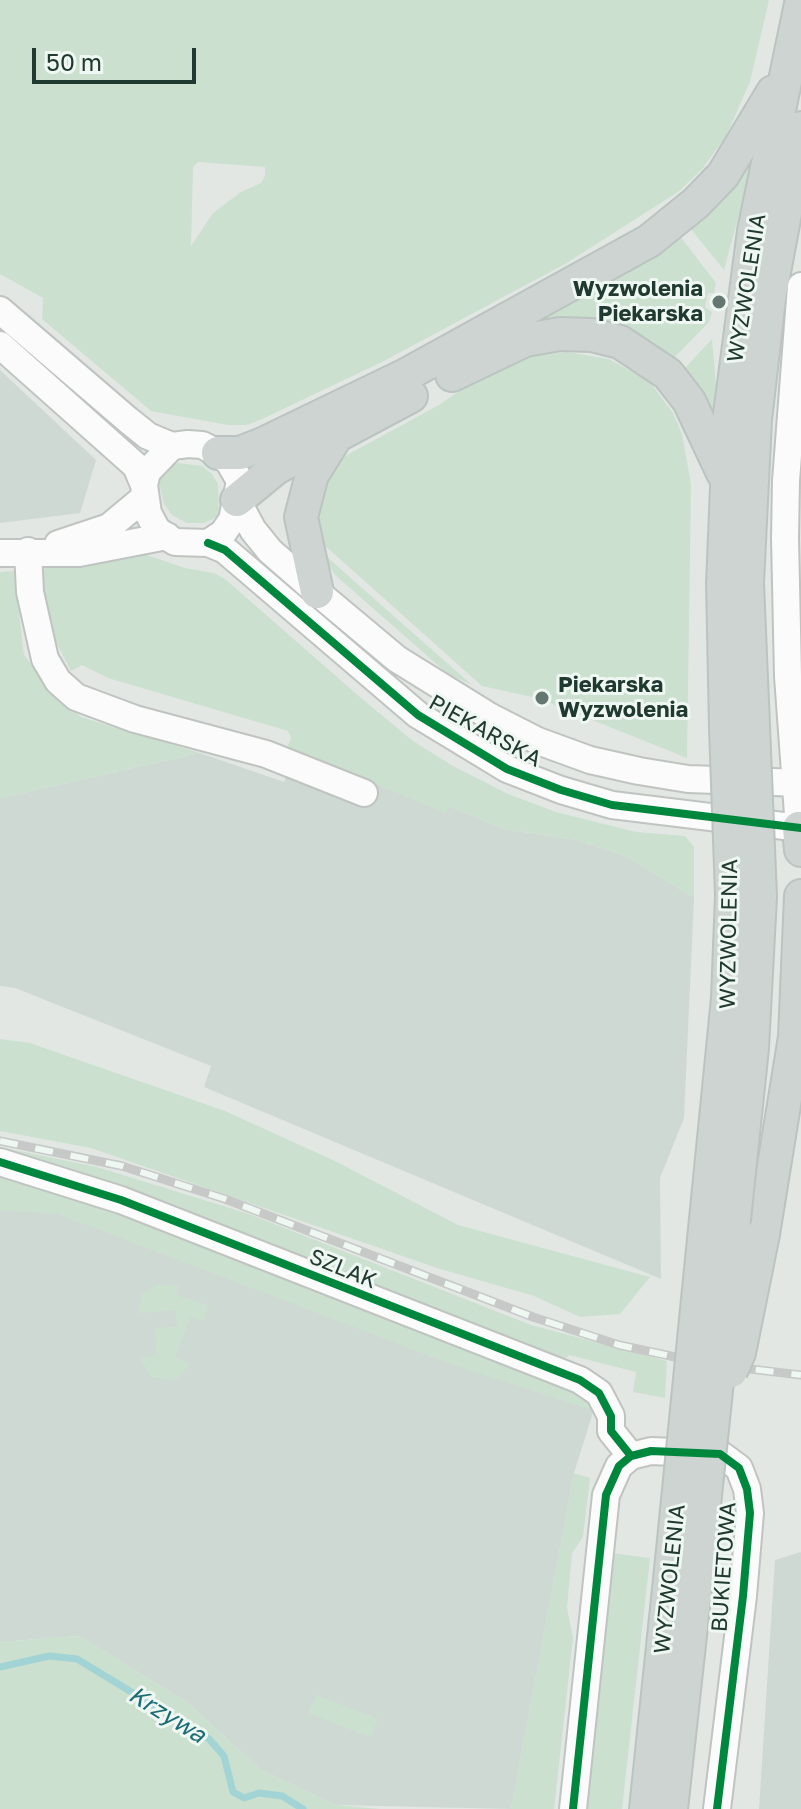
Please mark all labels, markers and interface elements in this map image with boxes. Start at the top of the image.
scale bar [36,32,200,82]
text: 50 m [46,47,102,76]
street label: WYZWOLENIA [722,212,772,364]
place label: Wyzwolenia Piekarska [573,276,703,328]
marker: Wyzwolenia Piekarska [710,293,728,311]
place label: Piekarska Wyzwolenia [558,672,688,724]
street label: PIEKARSKA [424,689,546,773]
marker: Piekarska Wyzwolenia [533,689,551,707]
street label: WYZWOLENIA [714,859,744,1009]
street label: SZLAK [306,1244,380,1294]
street label: BUKIETOWA [706,1501,742,1633]
street label: WYZWOLENIA [649,1503,691,1655]
water label: Krzywa [123,1680,211,1750]

